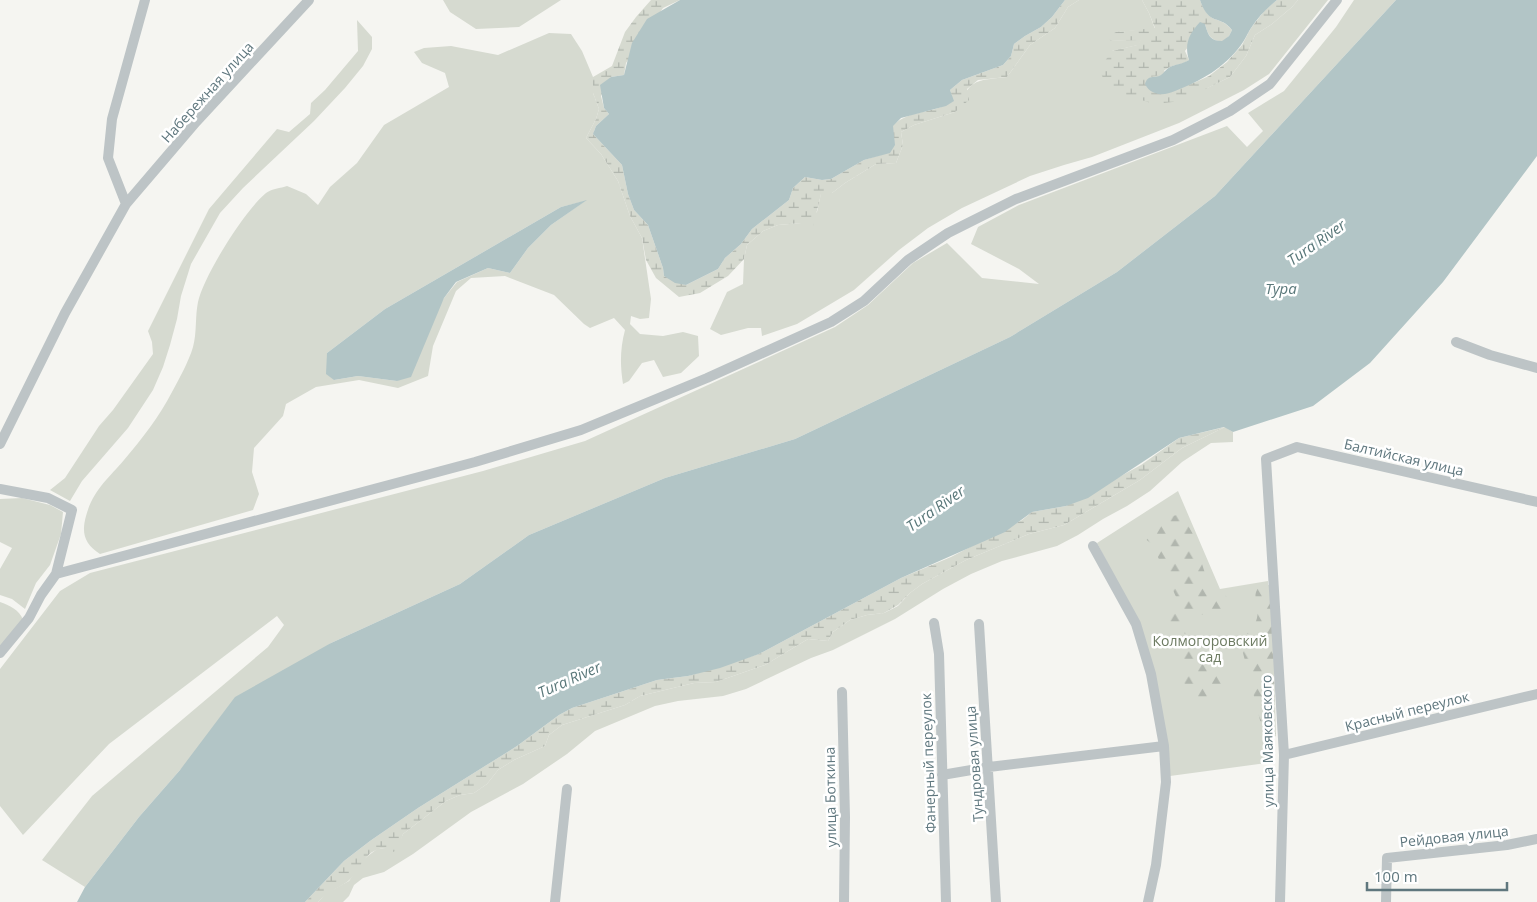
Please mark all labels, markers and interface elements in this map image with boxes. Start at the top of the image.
street label: Набережная улица [157,38,257,146]
water label: Tura River [1283,214,1350,269]
water label: Тура [1265,278,1297,298]
street label: Балтийская улица [1342,434,1466,480]
water label: Tura River [902,480,969,535]
park label: Колмогоровский сад [1153,631,1267,666]
water label: Tura River [534,656,605,702]
street label: улица Маяковского [1256,674,1278,808]
street label: Красный переулок [1343,686,1472,736]
street label: Фанерный переулок [916,692,940,833]
street label: Тундровая улица [960,705,988,823]
street label: улица Боткина [820,747,840,847]
street label: Рейдовая улица [1399,821,1509,851]
scale bar [1367,860,1507,892]
text: 100 m [1374,866,1418,886]

